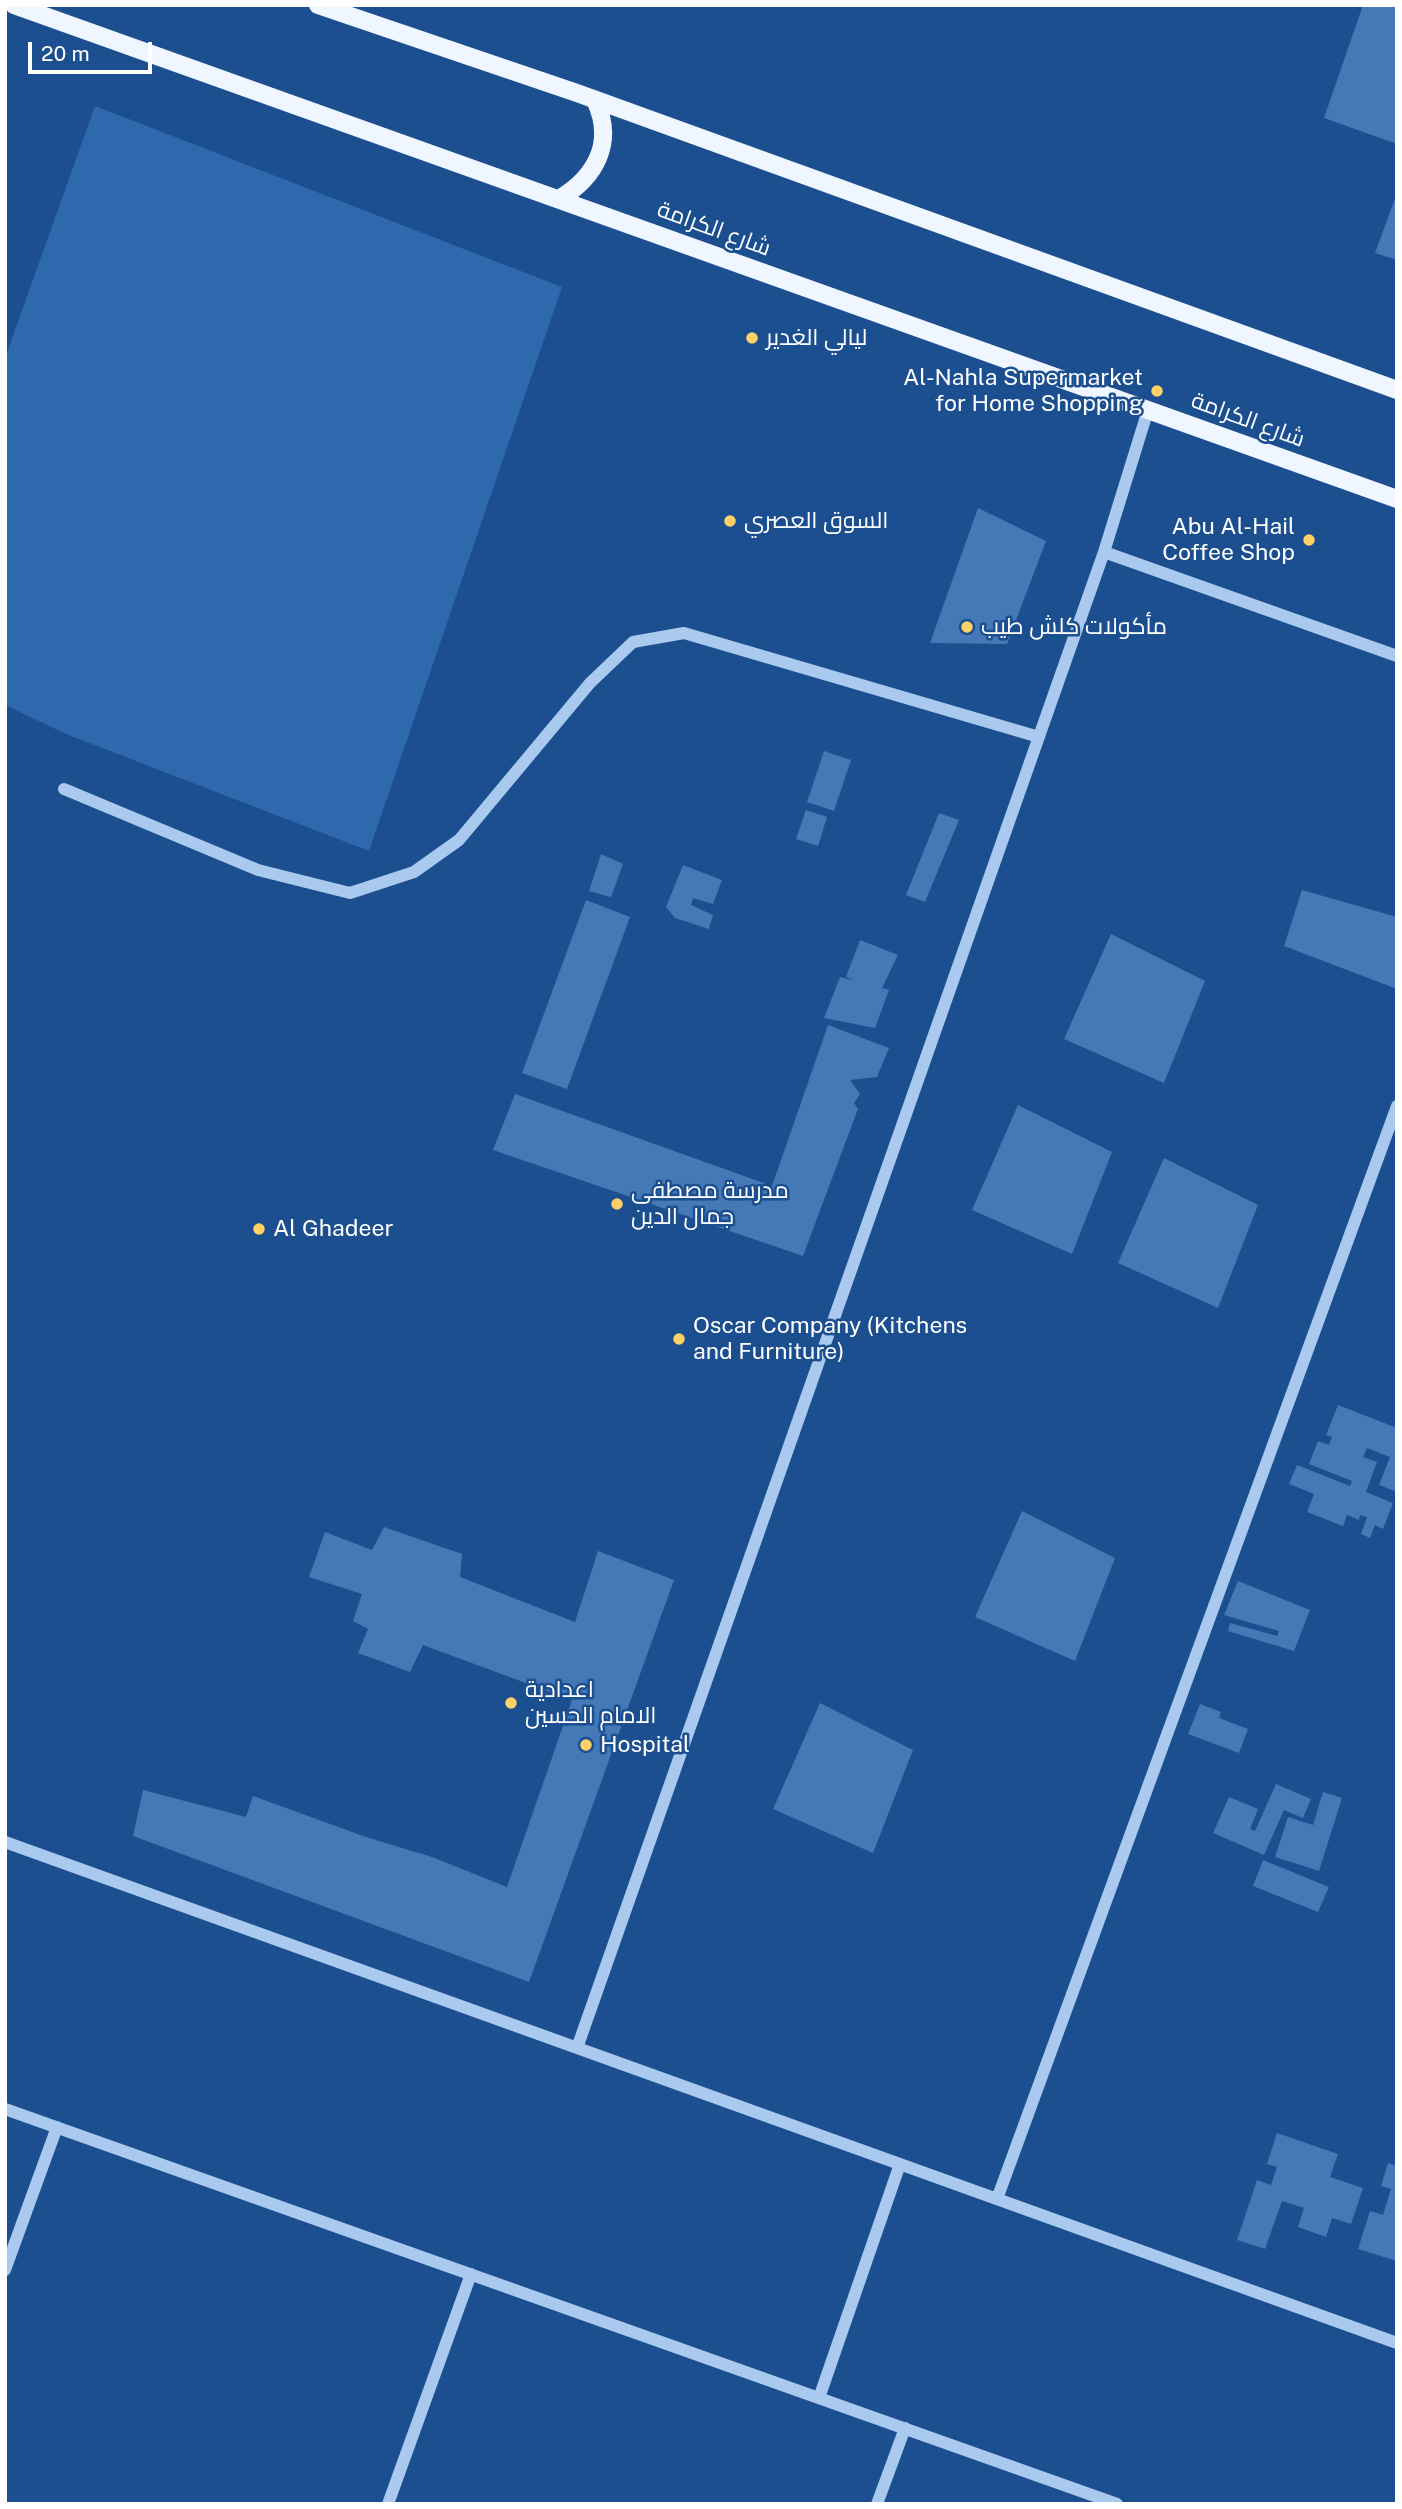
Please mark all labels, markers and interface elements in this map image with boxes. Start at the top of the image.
scale bar [32,28,156,72]
text: 20 m [41,41,90,66]
street label: شارع الكرامة [653,196,775,262]
place label: ليالي الغدير [766,324,867,352]
marker: ليالي الغدير [744,330,760,346]
place label: Al-Nahla Supermarket for Home Shopping [903,364,1143,418]
marker: Al-Nahla Supermarket for Home Shopping [1149,383,1165,399]
street label: شارع الكرامة [1187,387,1309,453]
place label: السوق العصري [744,507,889,535]
marker: السوق العصري [722,513,738,529]
place label: Abu Al-Hail Coffee Shop [1162,513,1295,567]
marker: Abu Al-Hail Coffee Shop [1301,532,1317,548]
place label: مأكولات كلش طيب [981,613,1167,641]
marker: مأكولات كلش طيب [959,619,975,635]
place label: مدرسة مصطفى جمال الدين [631,1177,789,1231]
marker: مدرسة مصطفى جمال الدين [609,1196,625,1212]
place label: Al Ghadeer [273,1215,393,1243]
marker: Al Ghadeer [251,1221,267,1237]
place label: Oscar Company (Kitchens and Furniture) [693,1312,967,1366]
marker: Oscar Company (Kitchens and Furniture) [671,1331,687,1347]
place label: اعدادية الامام الحسين [525,1676,657,1730]
marker: اعدادية الامام الحسين [503,1695,519,1711]
place label: Hospital [600,1731,690,1759]
marker: Hospital [578,1737,594,1753]

